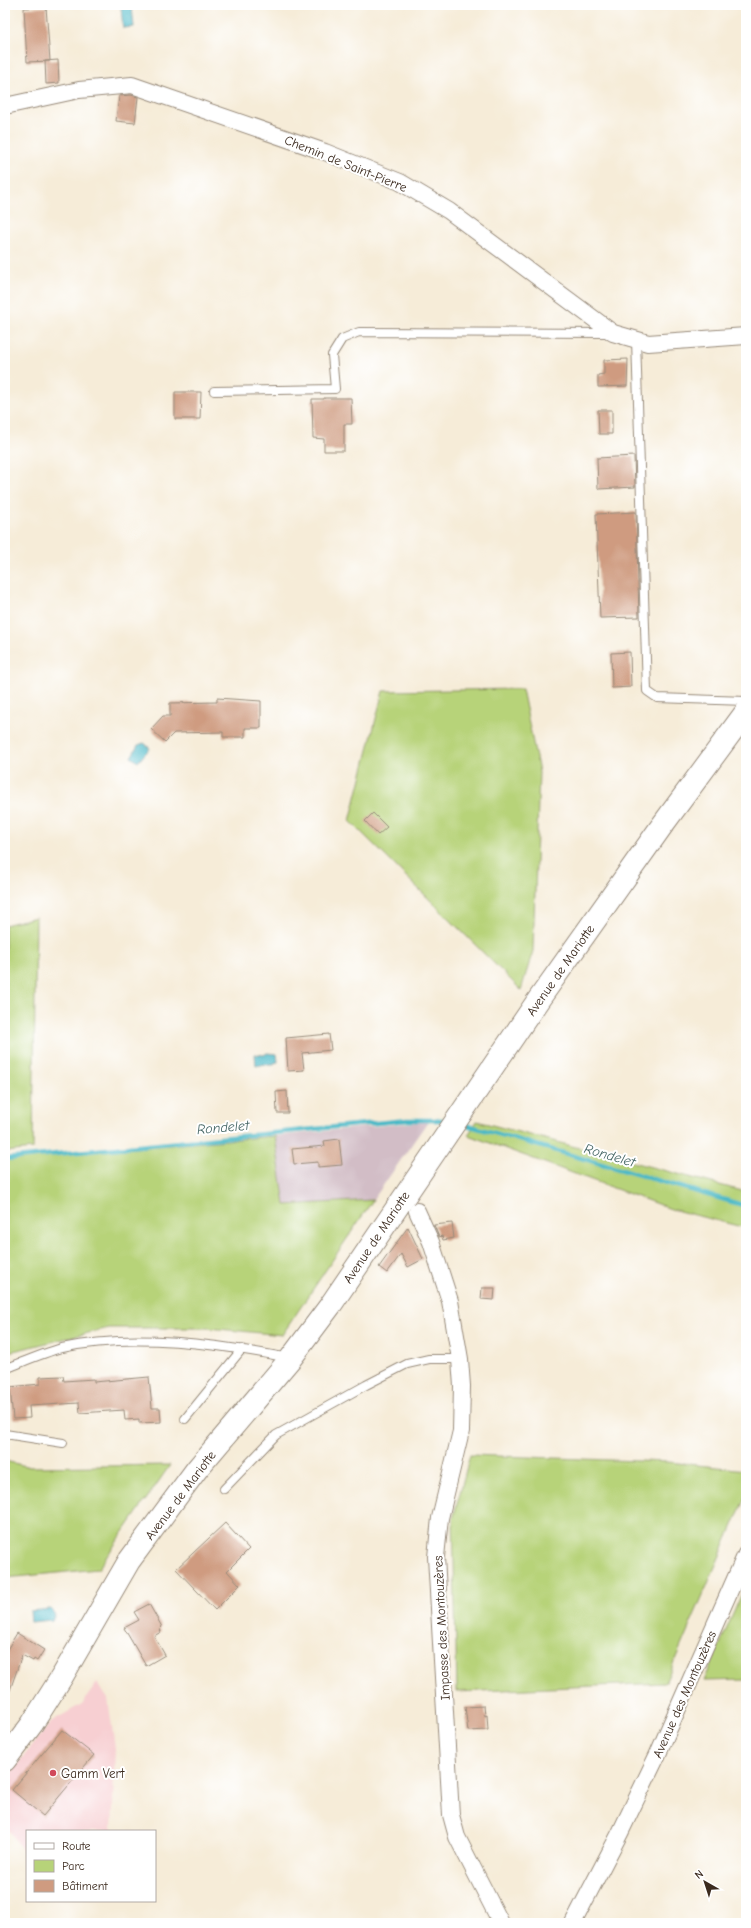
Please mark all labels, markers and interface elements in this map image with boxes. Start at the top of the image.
street label: Chemin de Saint-Pierre [282,132,410,195]
street label: Avenue de Mariotte [523,921,598,1019]
water label: Rondelet [196,1117,252,1138]
water label: Rondelet [582,1140,639,1171]
street label: Avenue de Mariotte [340,1188,413,1286]
street label: Avenue de Mariotte [142,1447,219,1543]
street label: Impasse des Montouzères [430,1555,453,1701]
street label: Avenue des Montouzères [650,1628,719,1760]
place label: Gamm Vert [61,1766,126,1781]
marker: Gamm Vert [48,1768,58,1778]
legend [26,1830,156,1902]
text: Route [62,1839,91,1853]
text: Parc [62,1859,85,1873]
north arrow [685,1862,725,1902]
text: N [692,1867,706,1882]
text: Bâtiment [62,1879,108,1893]

